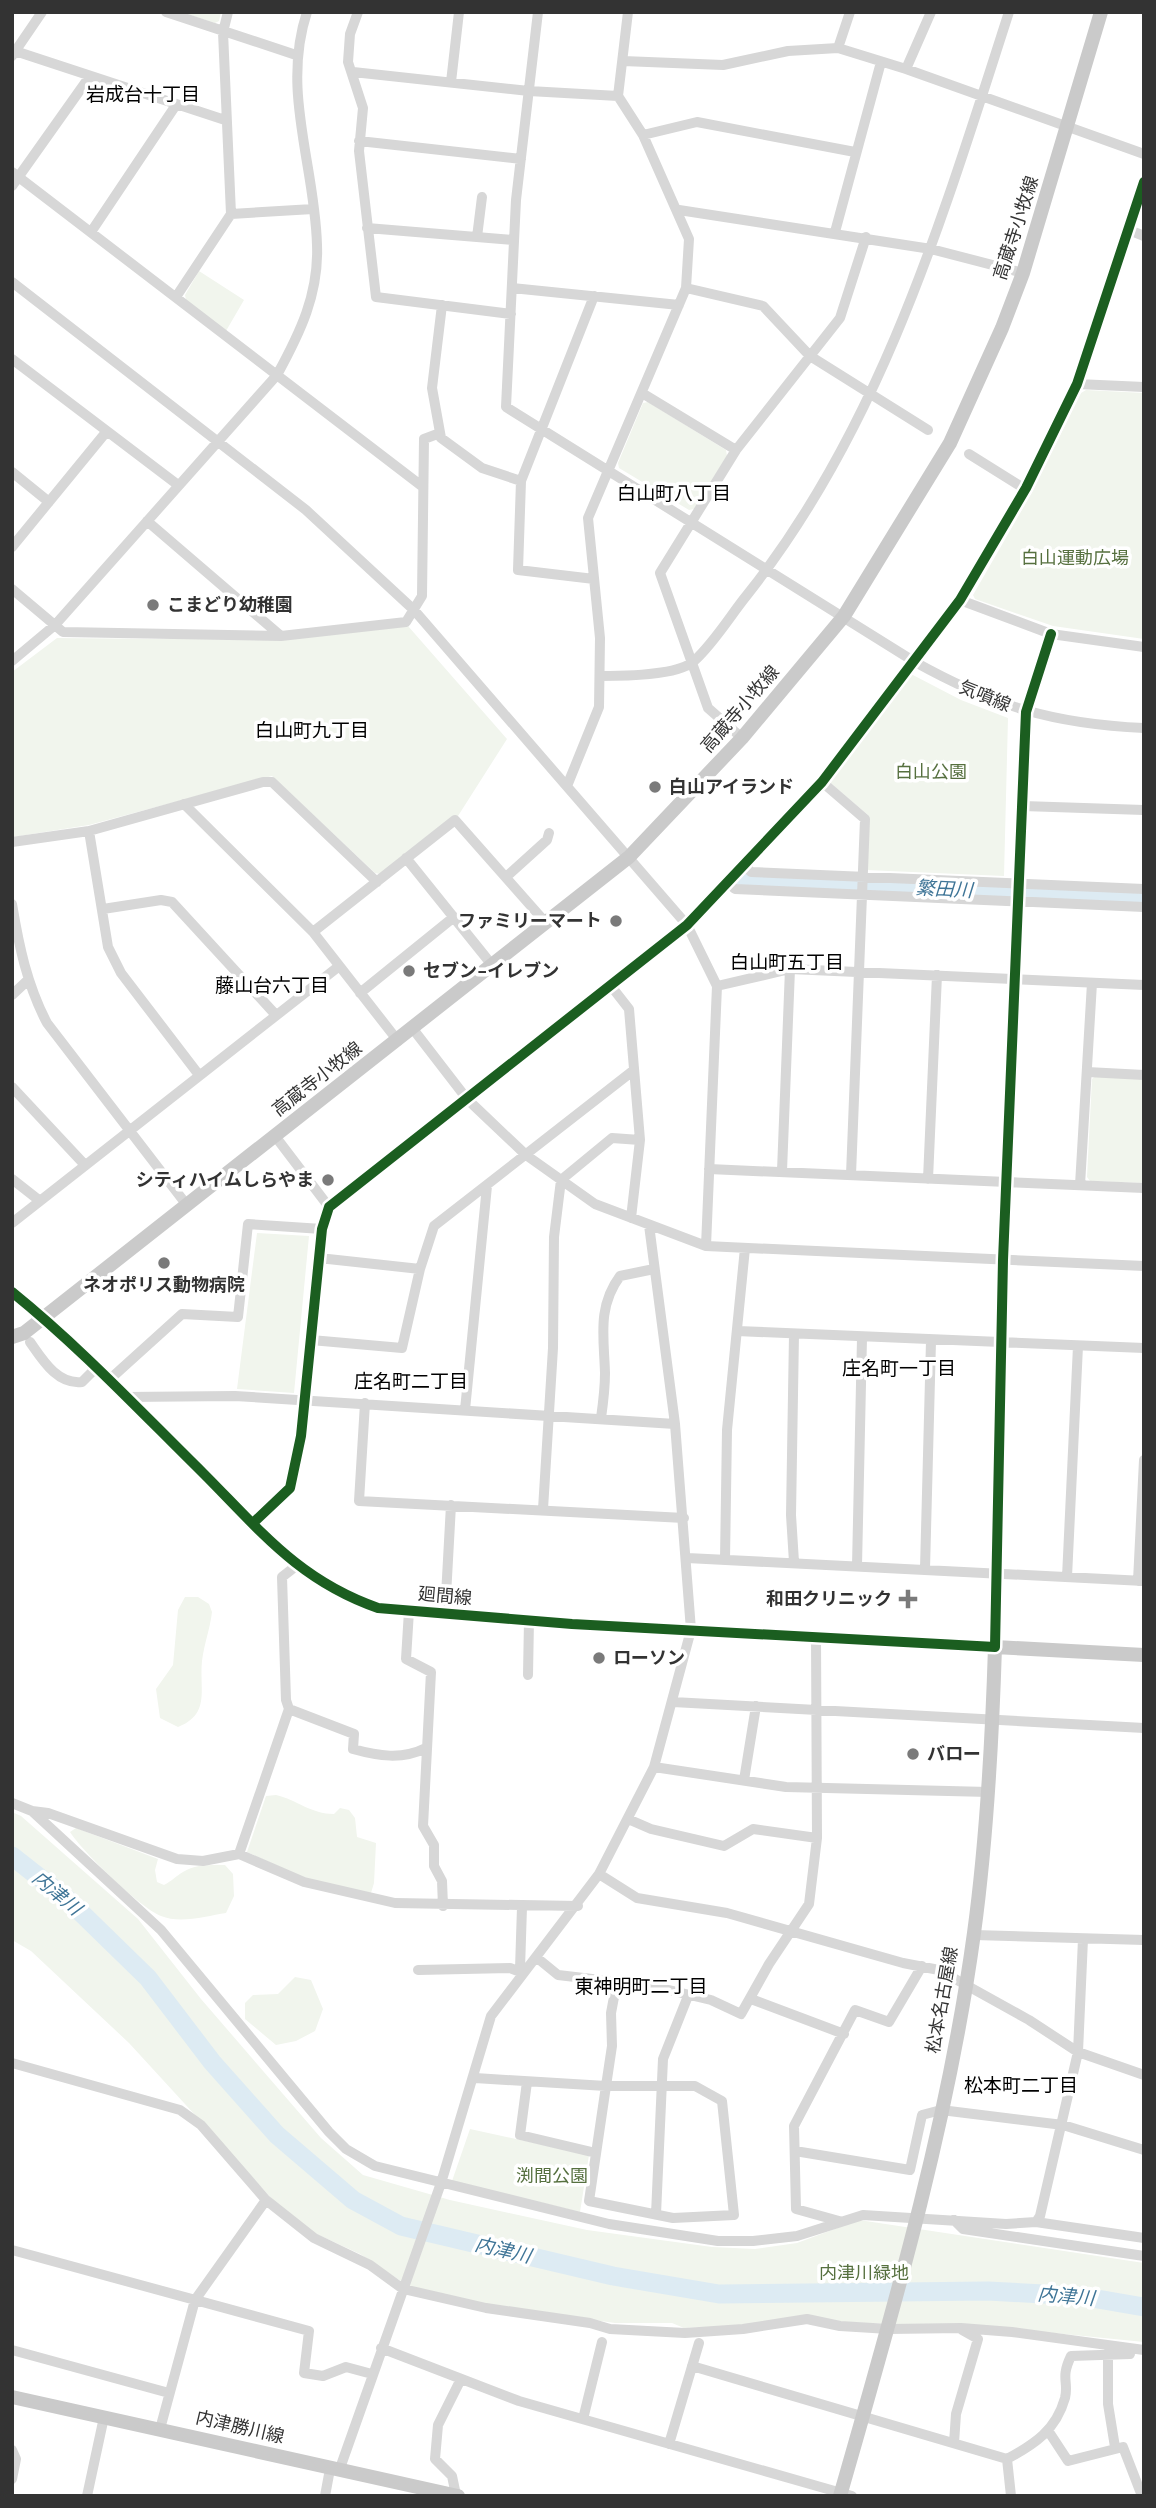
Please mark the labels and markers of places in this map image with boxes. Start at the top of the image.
place label: こまどり幼稚園 [167,593,293,617]
marker: こまどり幼稚園 [145,597,161,613]
place label: 白山アイランド [669,775,794,799]
marker: 白山アイランド [647,779,663,795]
place label: ファミリーマート [458,909,602,933]
marker: ファミリーマート [608,913,624,929]
place label: セブン-イレブン [423,959,559,983]
marker: セブン-イレブン [401,963,417,979]
place label: シティハイムしらやま [136,1168,314,1192]
marker: シティハイムしらやま [320,1172,336,1188]
marker: ネオポリス動物病院 [156,1255,172,1271]
place label: ネオポリス動物病院 [83,1273,245,1297]
place label: 和田クリニック [766,1587,892,1611]
marker: 和田クリニック [898,1589,918,1609]
place label: ローソン [613,1646,685,1670]
marker: ローソン [591,1650,607,1666]
place label: バロー [927,1742,981,1766]
marker: バロー [905,1746,921,1762]

